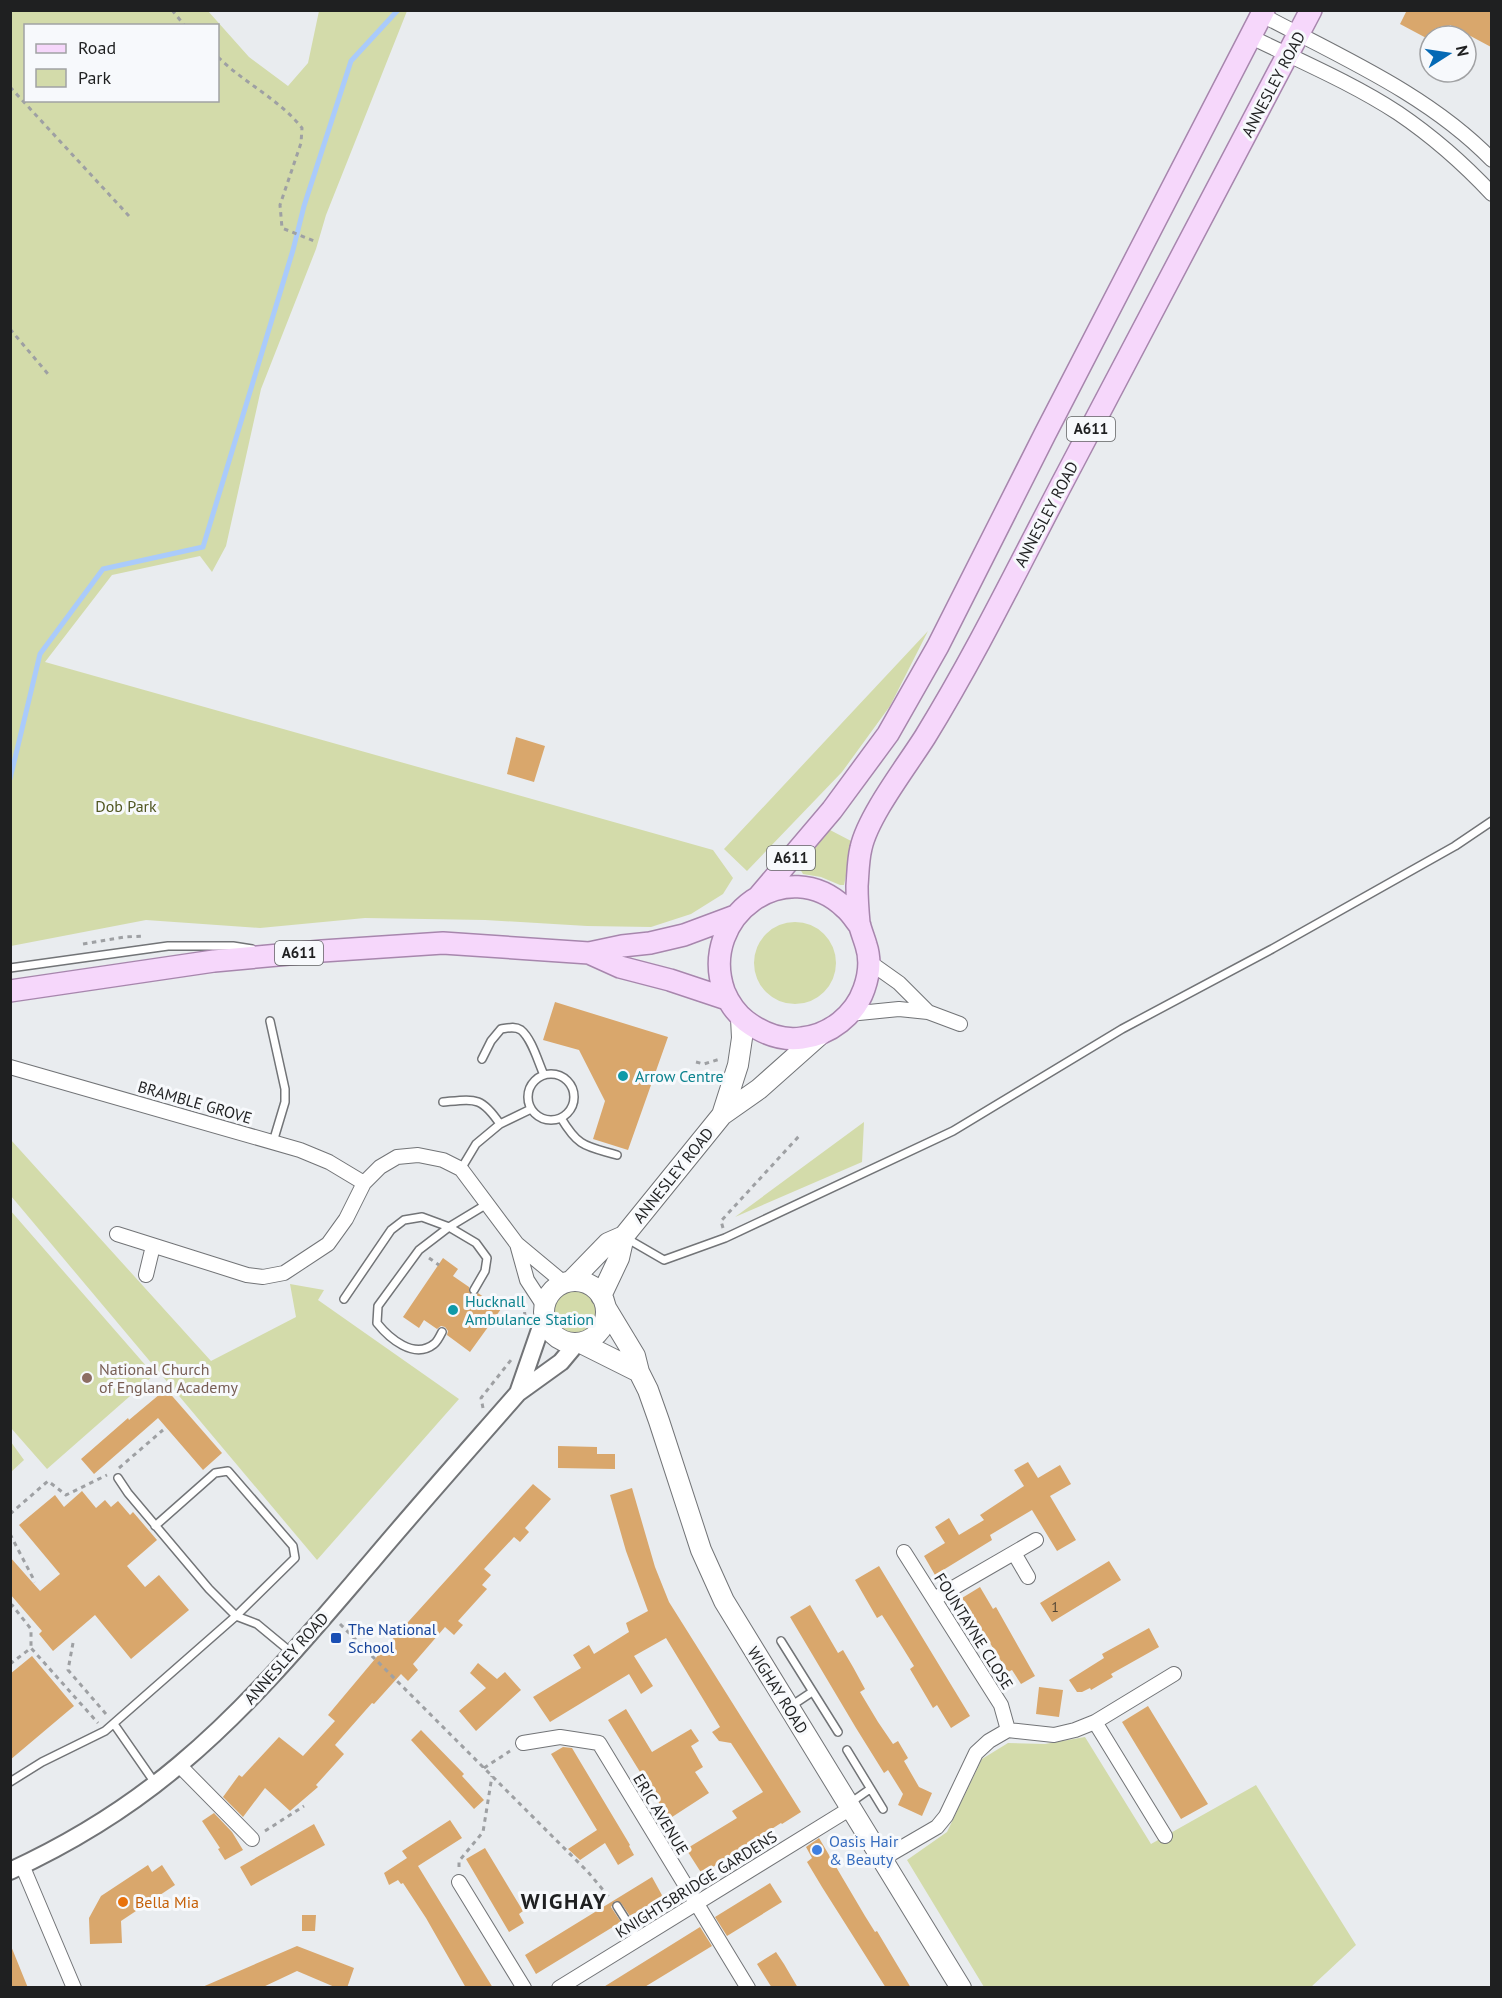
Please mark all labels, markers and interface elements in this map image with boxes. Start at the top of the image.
legend [24,24,219,102]
north arrow [1418,24,1478,84]
street label: ANNESLEY ROAD [1237,28,1309,140]
text: Road [78,36,116,59]
text: N [1452,44,1474,58]
text: Park [78,66,111,89]
road number: A611 [1067,417,1115,441]
street label: ANNESLEY ROAD [1010,458,1082,570]
park label: Dob Park [95,796,157,816]
road number: A611 [767,846,815,870]
road number: A611 [275,941,323,965]
place label: Arrow Centre [635,1066,724,1086]
marker: Arrow Centre [616,1069,630,1083]
street label: BRAMBLE GROVE [136,1076,254,1128]
street label: ANNESLEY ROAD [628,1123,718,1227]
place label: Hucknall Ambulance Station [465,1291,594,1329]
marker: Hucknall Ambulance Station [446,1303,460,1317]
place label: National Church of England Academy [99,1359,238,1397]
marker: National Church of England Academy [80,1371,94,1385]
street label: FOUNTAYNE CLOSE [930,1569,1018,1693]
house number: 1 [1051,1598,1059,1616]
street label: ANNESLEY ROAD [239,1608,333,1708]
place label: The National School [348,1619,437,1657]
marker: The National School [329,1631,343,1645]
street label: WIGHAY ROAD [743,1643,813,1737]
street label: ERIC AVENUE [629,1770,693,1858]
street label: KNIGHTSBRIDGE GARDENS [612,1826,780,1942]
place label: Oasis Hair & Beauty [829,1831,899,1869]
marker: Oasis Hair & Beauty [810,1843,824,1857]
district label: WIGHAY [521,1887,607,1915]
place label: Bella Mia [135,1892,199,1912]
marker: Bella Mia [116,1895,130,1909]

